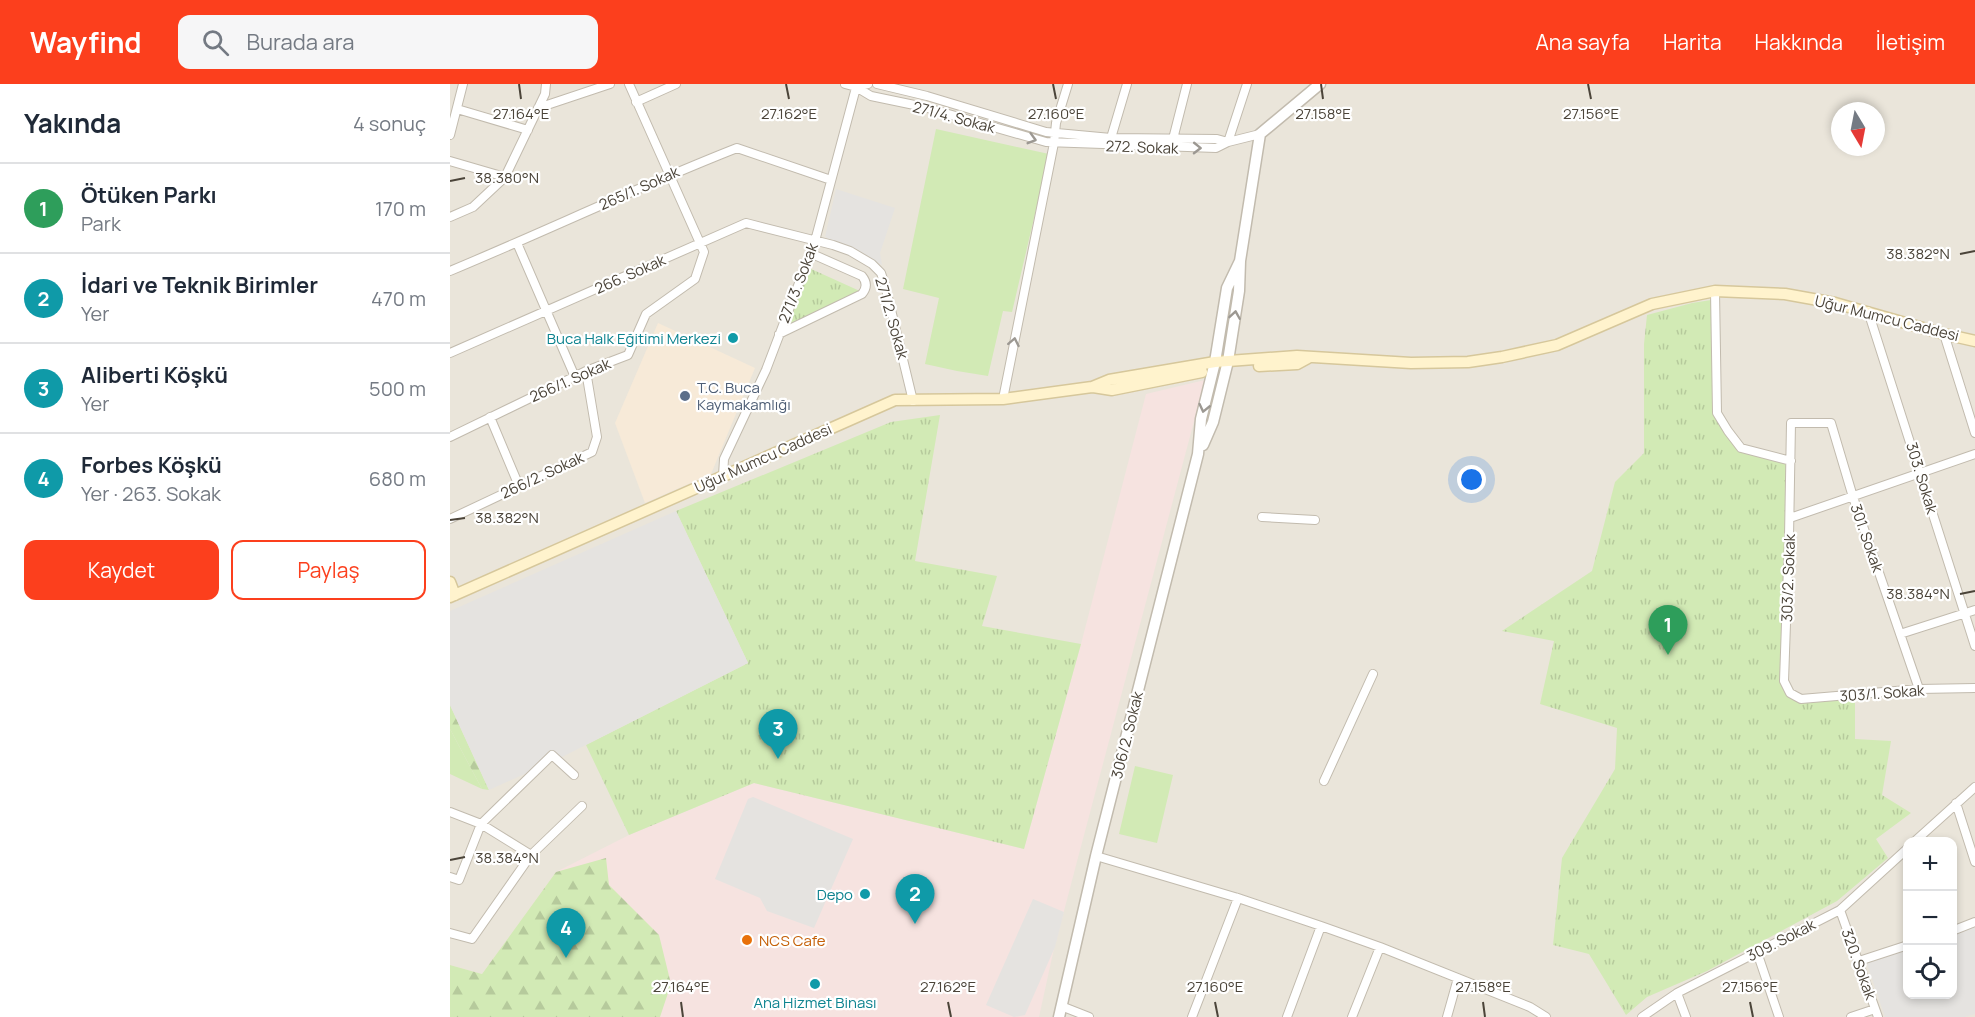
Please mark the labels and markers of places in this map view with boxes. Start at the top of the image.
place label: Buca Halk Eğitimi Merkezi [547,328,721,349]
marker: Buca Halk Eğitimi Merkezi [726,331,740,345]
place label: T.C. Buca Kaymakamlığı [697,377,791,415]
marker: T.C. Buca Kaymakamlığı [678,389,692,403]
pin: 1 [1648,606,1688,655]
pin: 3 [758,710,798,759]
pin: 2 [896,874,934,924]
place label: Depo [817,884,853,905]
marker: Depo [858,887,872,901]
pin: 4 [546,908,586,958]
place label: NCS Cafe [759,930,826,951]
marker: NCS Cafe [740,933,754,947]
marker: Ana Hizmet Binası [808,977,822,991]
place label: Ana Hizmet Binası [753,992,877,1013]

